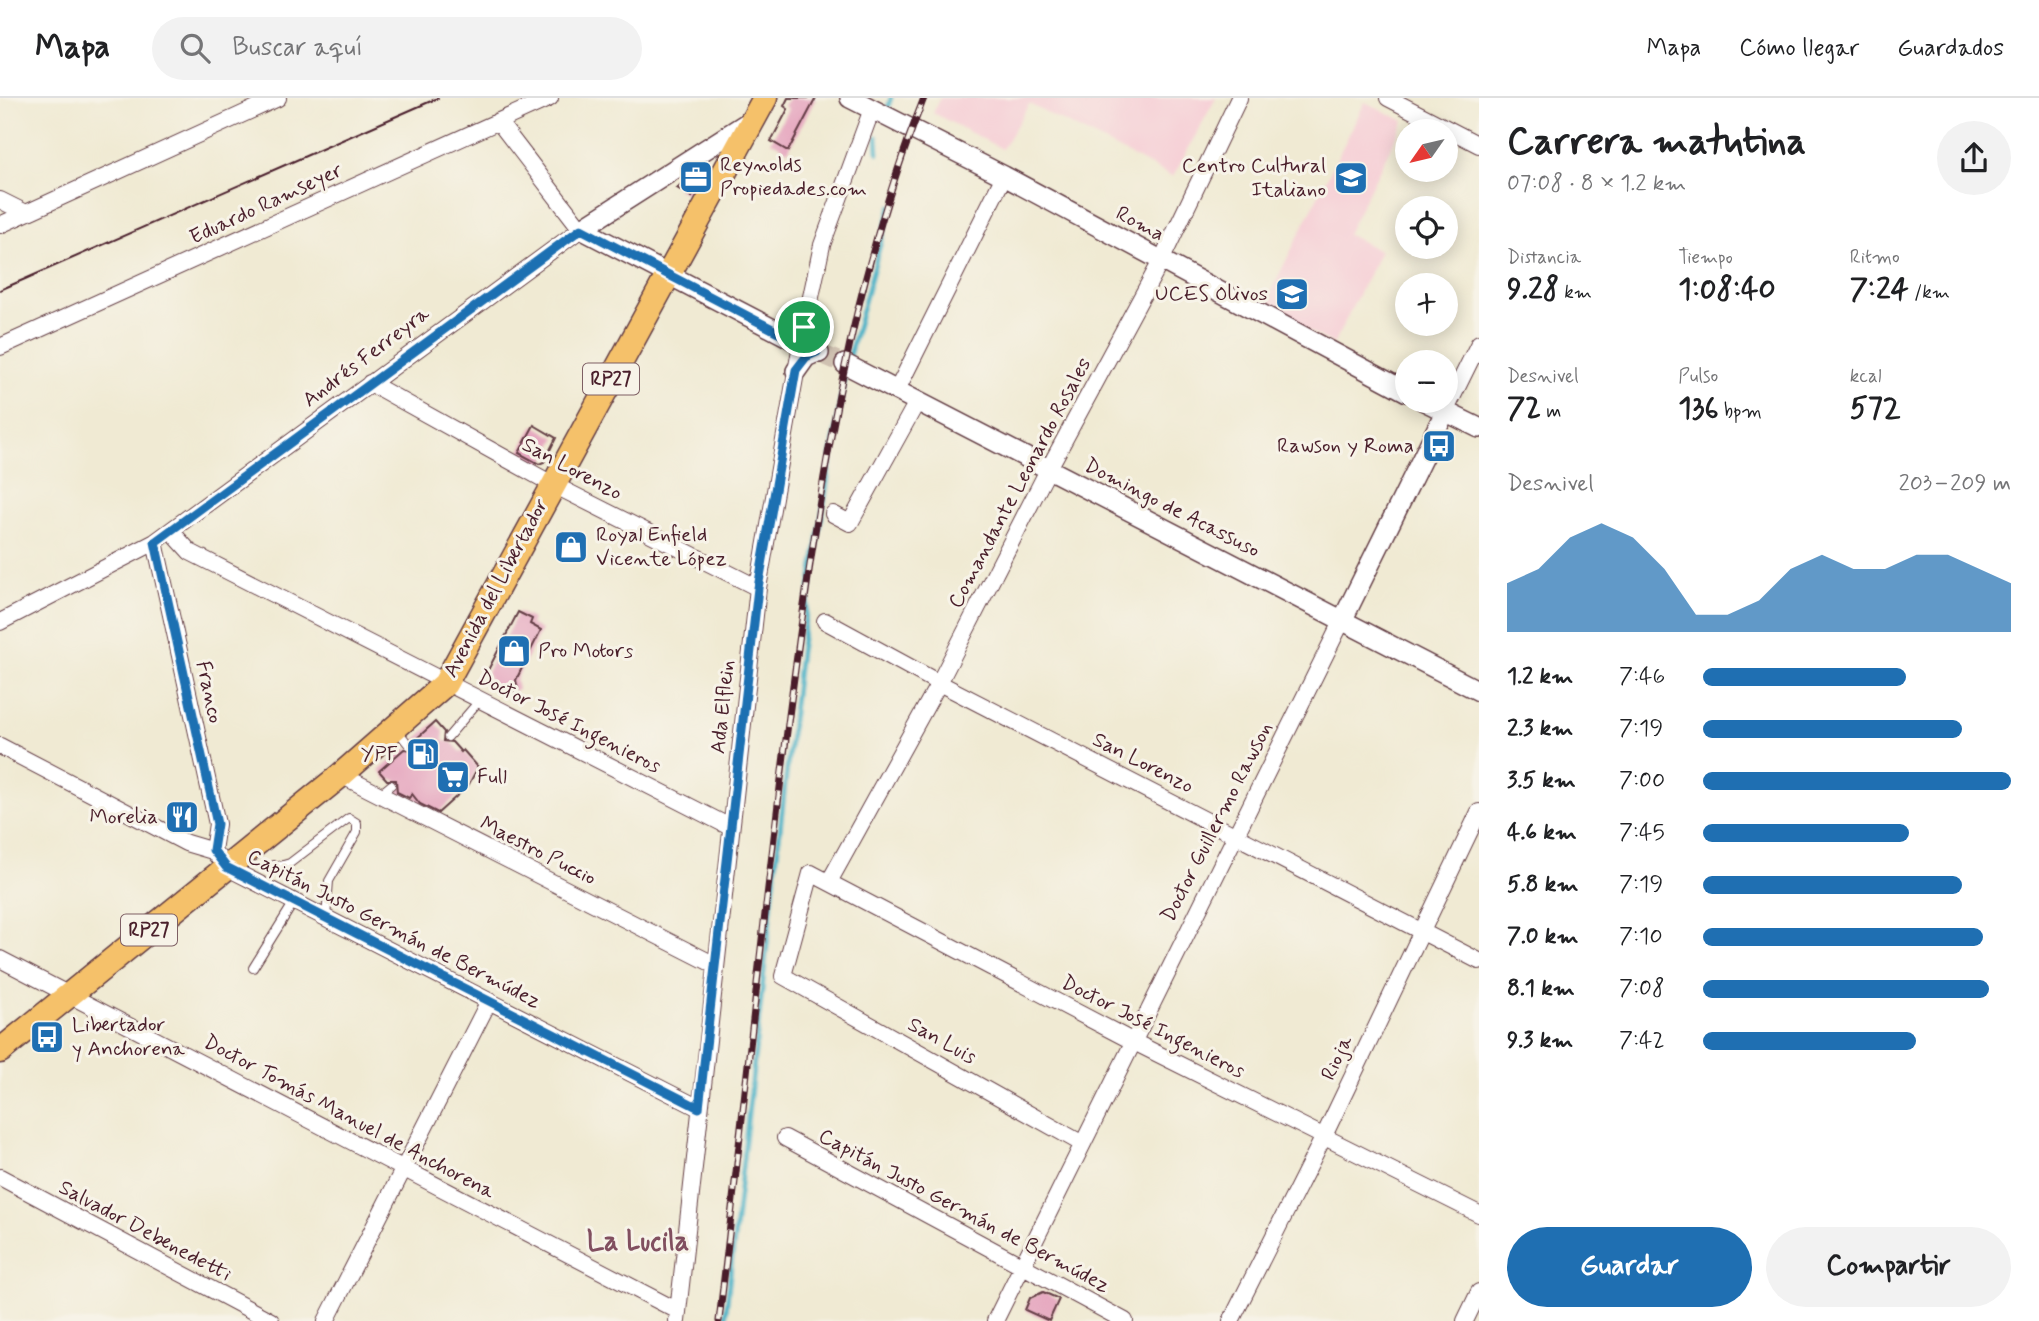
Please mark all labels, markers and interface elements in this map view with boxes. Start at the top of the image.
search box [152,17,642,80]
text: Mapa [35,26,110,70]
icon: search [176,29,214,67]
text: Buscar aquí [232,31,363,65]
text: Mapa [1646,33,1701,64]
text: Cómo llegar [1739,33,1859,64]
text: Guardados [1897,33,2004,64]
text: Carrera matutina [1507,118,1806,167]
north arrow [1395,119,1458,182]
map controls [1395,119,1458,413]
button: share [1937,121,2011,195]
place label: Reynolds Propiedades.com [720,151,867,203]
place label: Centro Cultural Italiano [1182,152,1326,204]
street label: Eduardo Ramseyer [185,156,347,252]
office icon: Reynolds Propiedades.com [677,158,715,196]
school or university icon: Centro Cultural Italiano [1332,159,1370,197]
text: 07:08 · 8 × 1.2 km [1507,169,1686,199]
button: locate [1395,196,1458,259]
street label: Roma [1111,200,1169,248]
text: Distancia [1507,245,1581,270]
text: Tiempo [1678,245,1733,270]
text: Ritmo [1850,245,1900,270]
text: 9.28 [1507,270,1559,309]
text: 1:08:40 [1678,270,1776,309]
text: 7:24 [1850,270,1909,309]
button: + [1395,273,1458,336]
school or university icon: UCES Olivos [1273,275,1311,313]
place label: UCES Olivos [1155,280,1268,308]
text: km [1559,280,1592,305]
text: /km [1909,280,1950,305]
pin [774,297,834,357]
street label: Andrés Ferreyra [297,300,435,414]
icon: arrive [785,308,823,346]
button: − [1395,350,1458,413]
street label: Comandante Leonardo Rosales [942,353,1098,613]
road number: RP27 [583,364,639,394]
text: Desnivel [1507,364,1579,389]
text: Pulso [1678,364,1718,389]
text: kcal [1850,364,1882,389]
text: 72 [1507,389,1541,428]
text: 136 [1678,389,1719,428]
text: 572 [1850,389,1901,428]
text: m [1541,399,1561,424]
text: bpm [1719,399,1762,424]
bus stop icon: Rawson y Roma [1420,427,1458,465]
street label: San Lorenzo [517,431,627,507]
place label: Rawson y Roma [1277,432,1414,460]
street label: Domingo de Acassuso [1079,452,1265,564]
text: Desnivel [1507,469,1594,499]
text: 203–209 m [1898,469,2011,499]
street label: Avenida del Libertador [437,493,555,682]
place label: Royal Enfield Vicente López [596,521,727,573]
shop icon: Royal Enfield Vicente López [552,528,590,566]
shop icon: Pro Motors [495,632,533,670]
place label: Pro Motors [538,637,633,665]
street label: Franco [189,658,229,726]
street label: Ada Elflein [704,659,742,755]
text: 1.2 km [1507,662,1573,692]
text: 7:46 [1619,662,1665,692]
street label: Doctor José Ingenieros [472,664,666,782]
text: 2.3 km [1507,714,1573,744]
text: 7:19 [1619,714,1663,744]
street label: Doctor Guillermo Rawson [1154,717,1280,927]
street label: San Lorenzo [1088,726,1198,800]
fuel station icon: YPF [404,735,442,773]
place label: YPF [361,740,398,768]
supermarket icon: Full [434,758,472,796]
place label: Full [477,763,507,791]
text: 3.5 km [1507,766,1576,796]
text: 7:00 [1619,766,1665,796]
restaurant icon: Morelia [163,798,201,836]
place label: Morelia [89,803,158,831]
street label: Maestro Puccio [475,810,601,892]
text: 4.6 km [1507,818,1577,848]
text: 7:45 [1619,818,1665,848]
street label: Capitán Justo Germán de Bermúdez [242,843,546,1015]
text: 5.8 km [1507,870,1578,900]
text: 7:19 [1619,870,1663,900]
road number: RP27 [121,915,177,946]
text: 7.0 km [1507,922,1578,952]
text: 7:10 [1619,922,1663,952]
street label: Doctor José Ingenieros [1056,969,1250,1087]
text: 8.1 km [1507,974,1575,1004]
text: 7:08 [1619,974,1665,1004]
place label: Libertador y Anchorena [72,1011,185,1063]
street label: San Luis [903,1011,981,1071]
bus stop icon: Libertador y Anchorena [28,1018,66,1056]
text: 9.3 km [1507,1026,1573,1056]
text: 7:42 [1619,1026,1665,1056]
street label: Doctor Tomás Manuel de Anchorena [199,1028,500,1206]
street label: Rioja [1315,1031,1360,1085]
street label: Capitán Justo Germán de Bermúdez [814,1122,1114,1300]
street label: Salvador Debenedetti [54,1174,236,1289]
district label: La Lucila [587,1224,689,1261]
button: Guardar [1507,1227,1752,1307]
button: Compartir [1766,1227,2011,1307]

